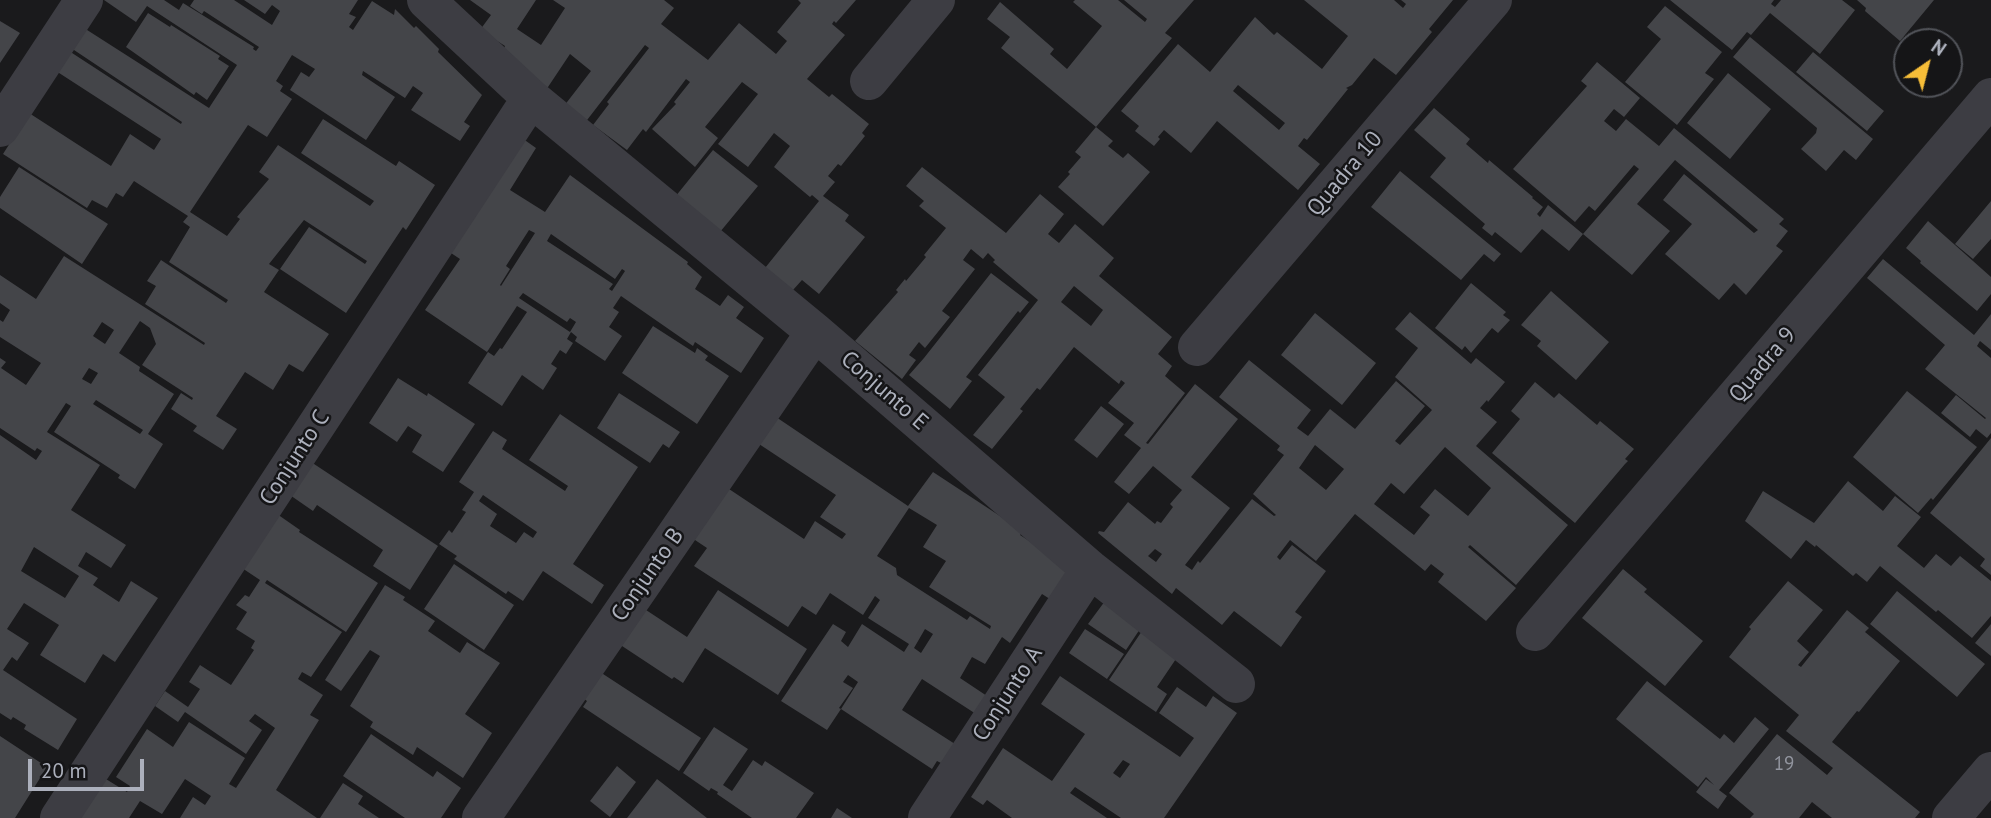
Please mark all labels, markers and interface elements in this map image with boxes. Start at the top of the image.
north arrow [1893,28,1963,98]
text: N [1927,34,1951,61]
street label: Quadra 10 [1302,126,1388,222]
street label: Quadra 9 [1724,322,1802,408]
street label: Conjunto E [835,346,933,436]
street label: Conjunto C [254,405,336,511]
street label: Conjunto B [606,523,690,627]
street label: Conjunto A [967,641,1049,747]
scale bar [32,744,147,788]
house number: 19 [1774,754,1794,776]
text: 20 m [41,757,87,784]

